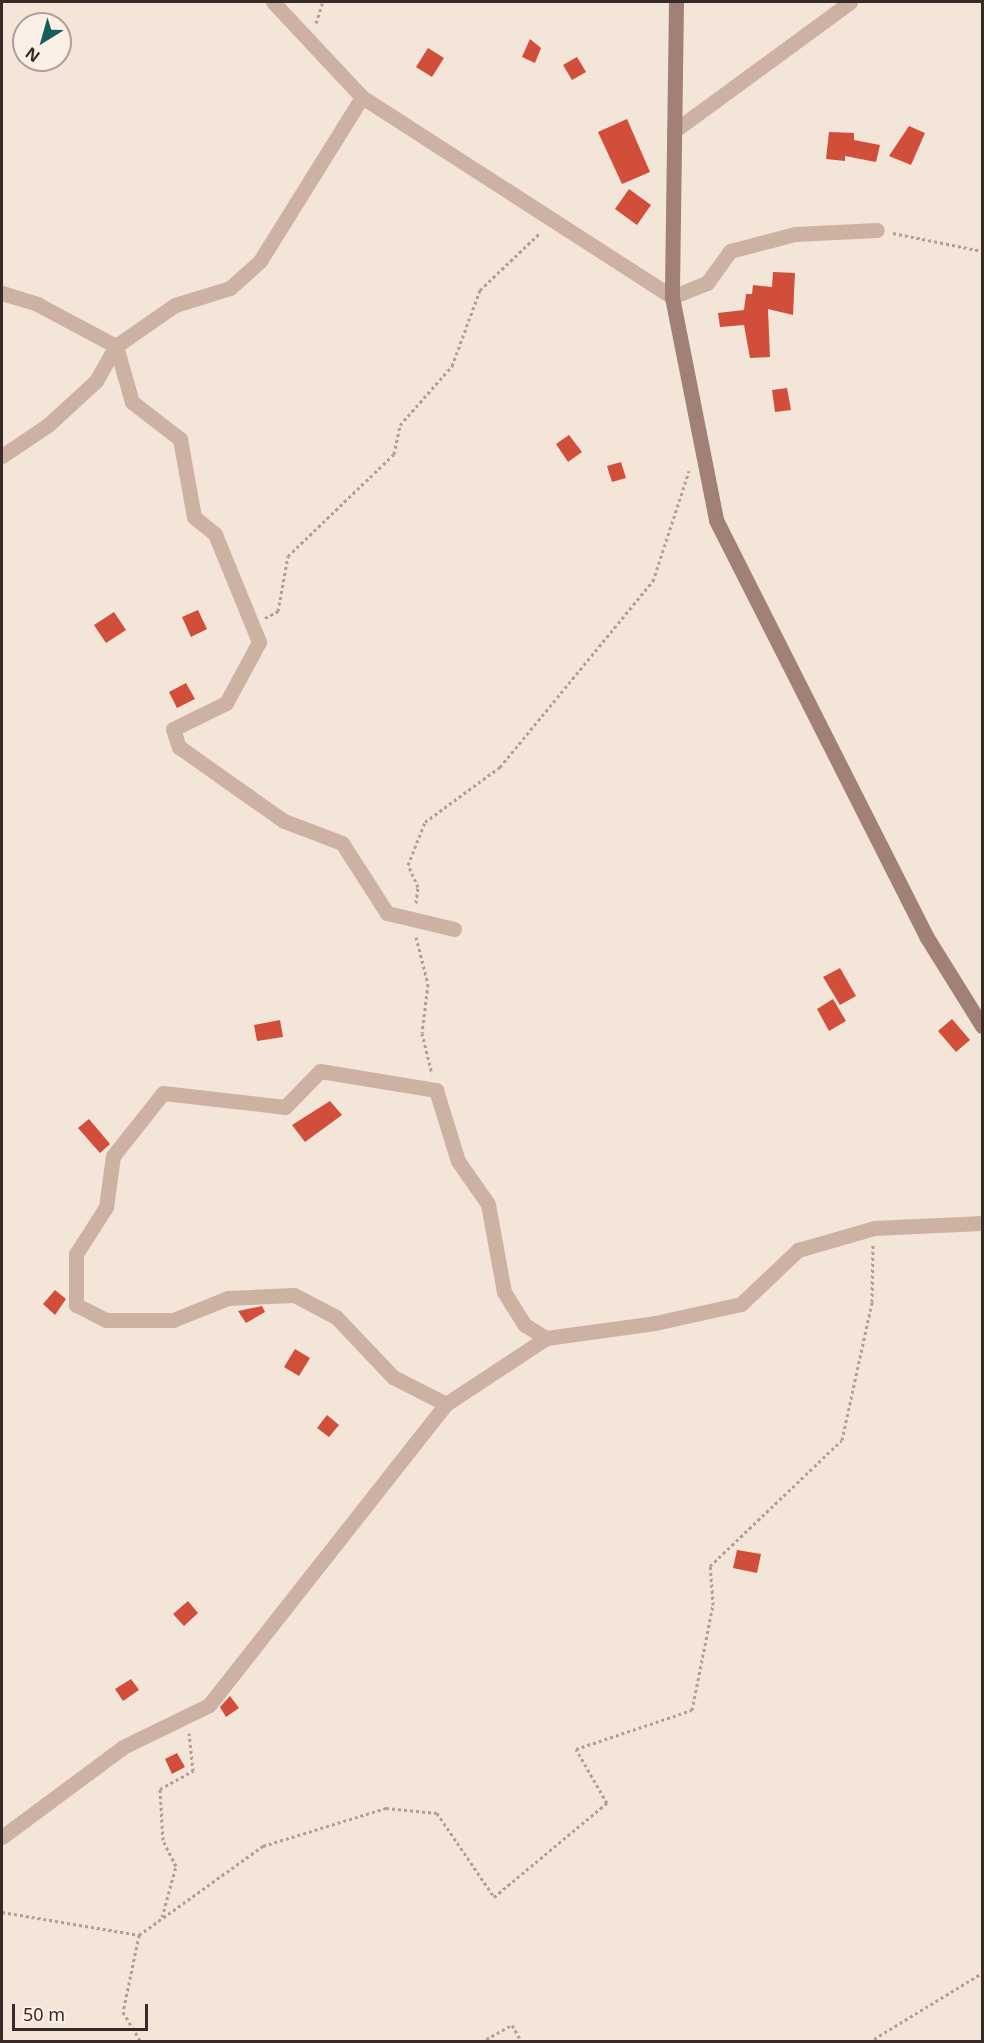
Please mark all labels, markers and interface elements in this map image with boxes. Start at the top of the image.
north arrow [12,12,72,72]
text: N [21,42,44,67]
scale bar [15,1992,152,2030]
text: 50 m [23,2002,65,2026]

